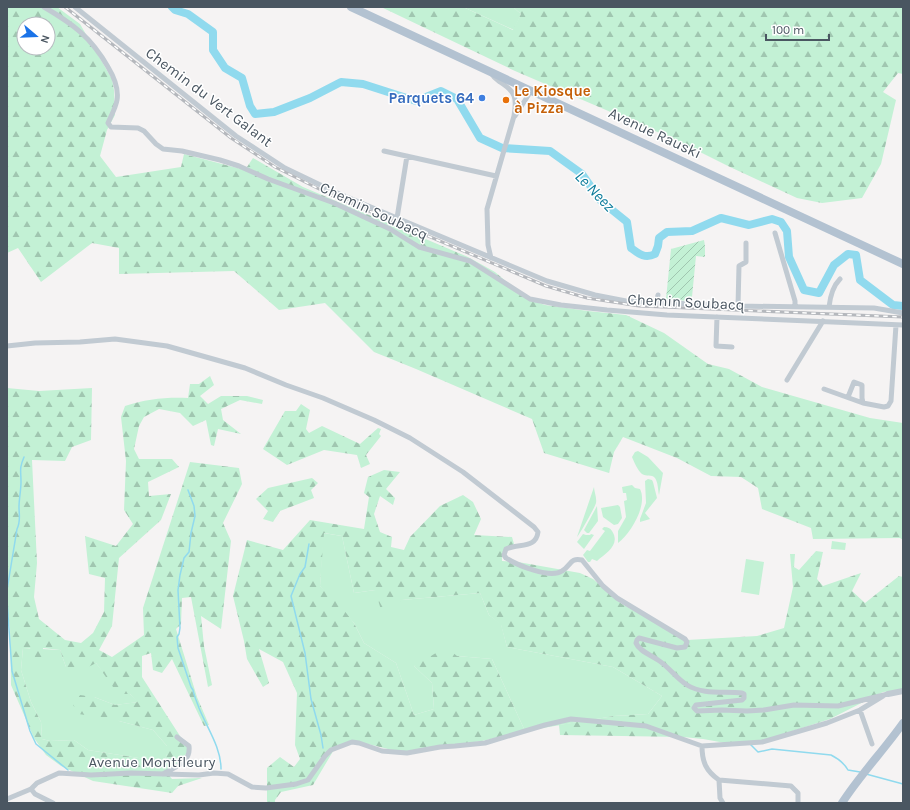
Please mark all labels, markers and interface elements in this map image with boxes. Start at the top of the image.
north arrow [16,16,56,56]
scale bar [766,16,829,42]
text: 100 m [772,23,804,37]
text: N [38,33,52,45]
street label: Chemin du Vert Galant [142,43,276,151]
place label: Le Kiosque à Pizza [514,82,591,117]
place label: Parquets 64 [388,89,474,107]
marker: Parquets 64 [477,93,487,103]
marker: Le Kiosque à Pizza [501,95,511,105]
street label: Avenue Rauski [606,104,704,162]
water label: Le Neez [571,167,619,215]
street label: Chemin Soubacq [317,178,431,244]
street label: Chemin Soubacq [627,290,745,314]
street label: Avenue Montfleury [88,753,216,771]

